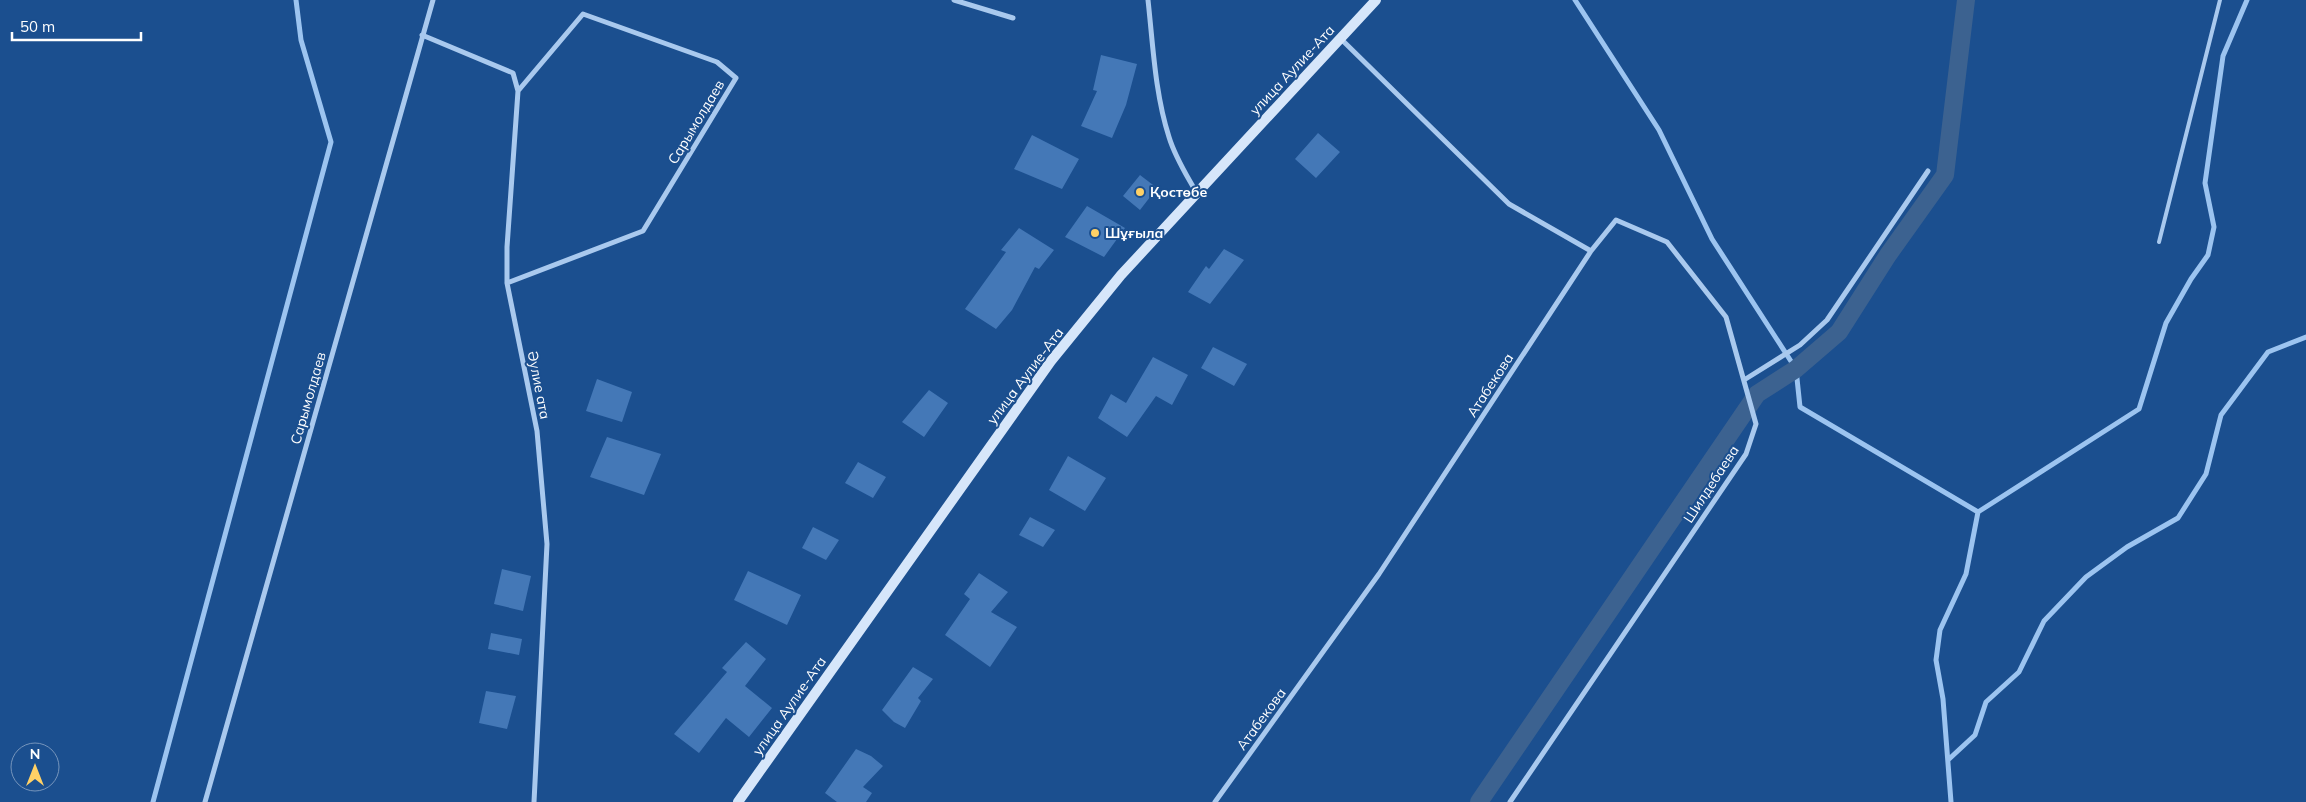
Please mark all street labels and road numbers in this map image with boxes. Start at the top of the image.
street label: улица Аулие-Ата [1246,21,1338,119]
street label: Сарымолдаев [664,76,728,167]
street label: улица Аулие-Ата [983,324,1067,428]
street label: Әулие ата [524,349,554,421]
street label: Сарымолдаев [286,350,330,446]
street label: Атабекова [1463,350,1517,420]
street label: Шилдебаева [1679,442,1743,526]
street label: улица Аулие-Ата [748,653,830,759]
street label: Атабекова [1232,684,1290,754]

